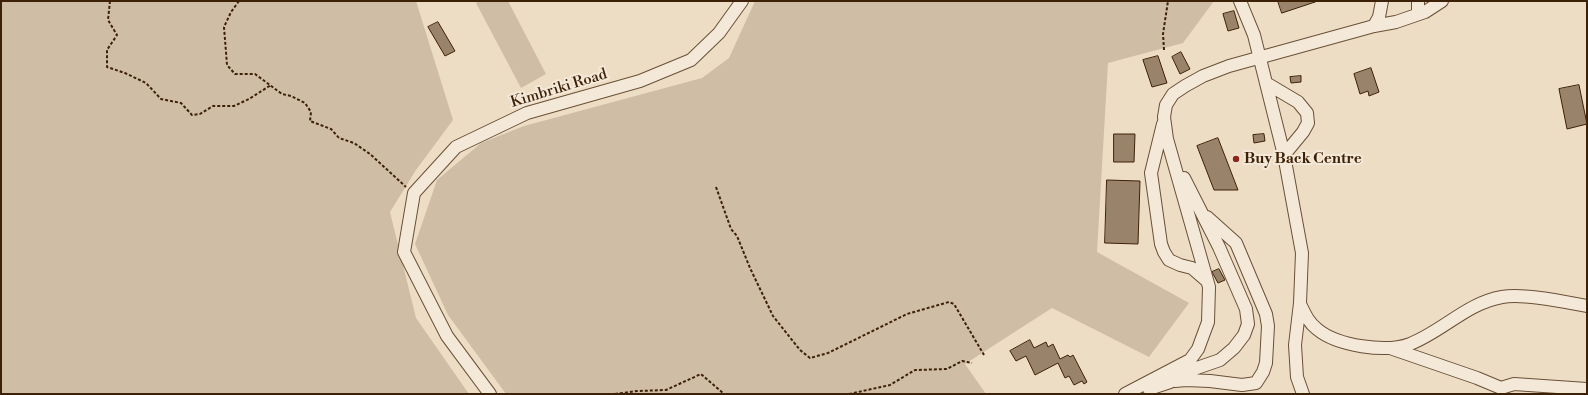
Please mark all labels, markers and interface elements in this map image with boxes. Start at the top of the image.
street label: Kimbriki Road [509,66,609,112]
place label: Buy Back Centre [1244,150,1362,168]
marker: Buy Back Centre [1231,154,1241,164]

